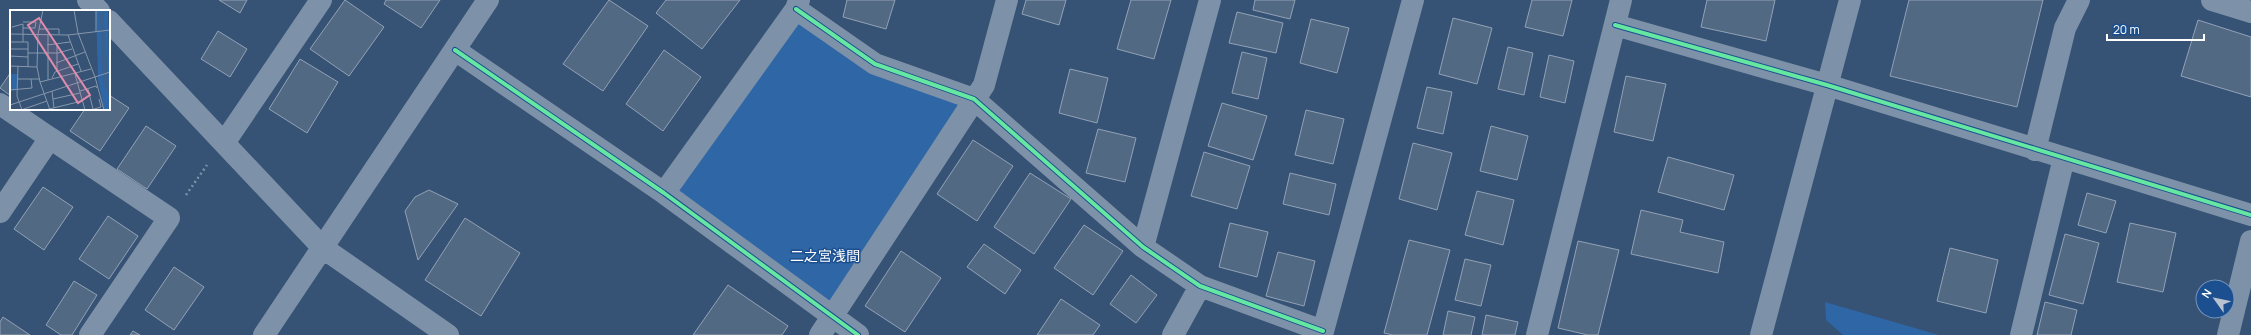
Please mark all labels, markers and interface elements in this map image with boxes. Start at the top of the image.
inset map [10,10,110,110]
scale bar [2107,16,2204,42]
text: 20 m [2113,21,2140,38]
district label: 二之宮浅間 [790,246,860,265]
north arrow [2195,279,2235,319]
text: N [2198,286,2215,301]

